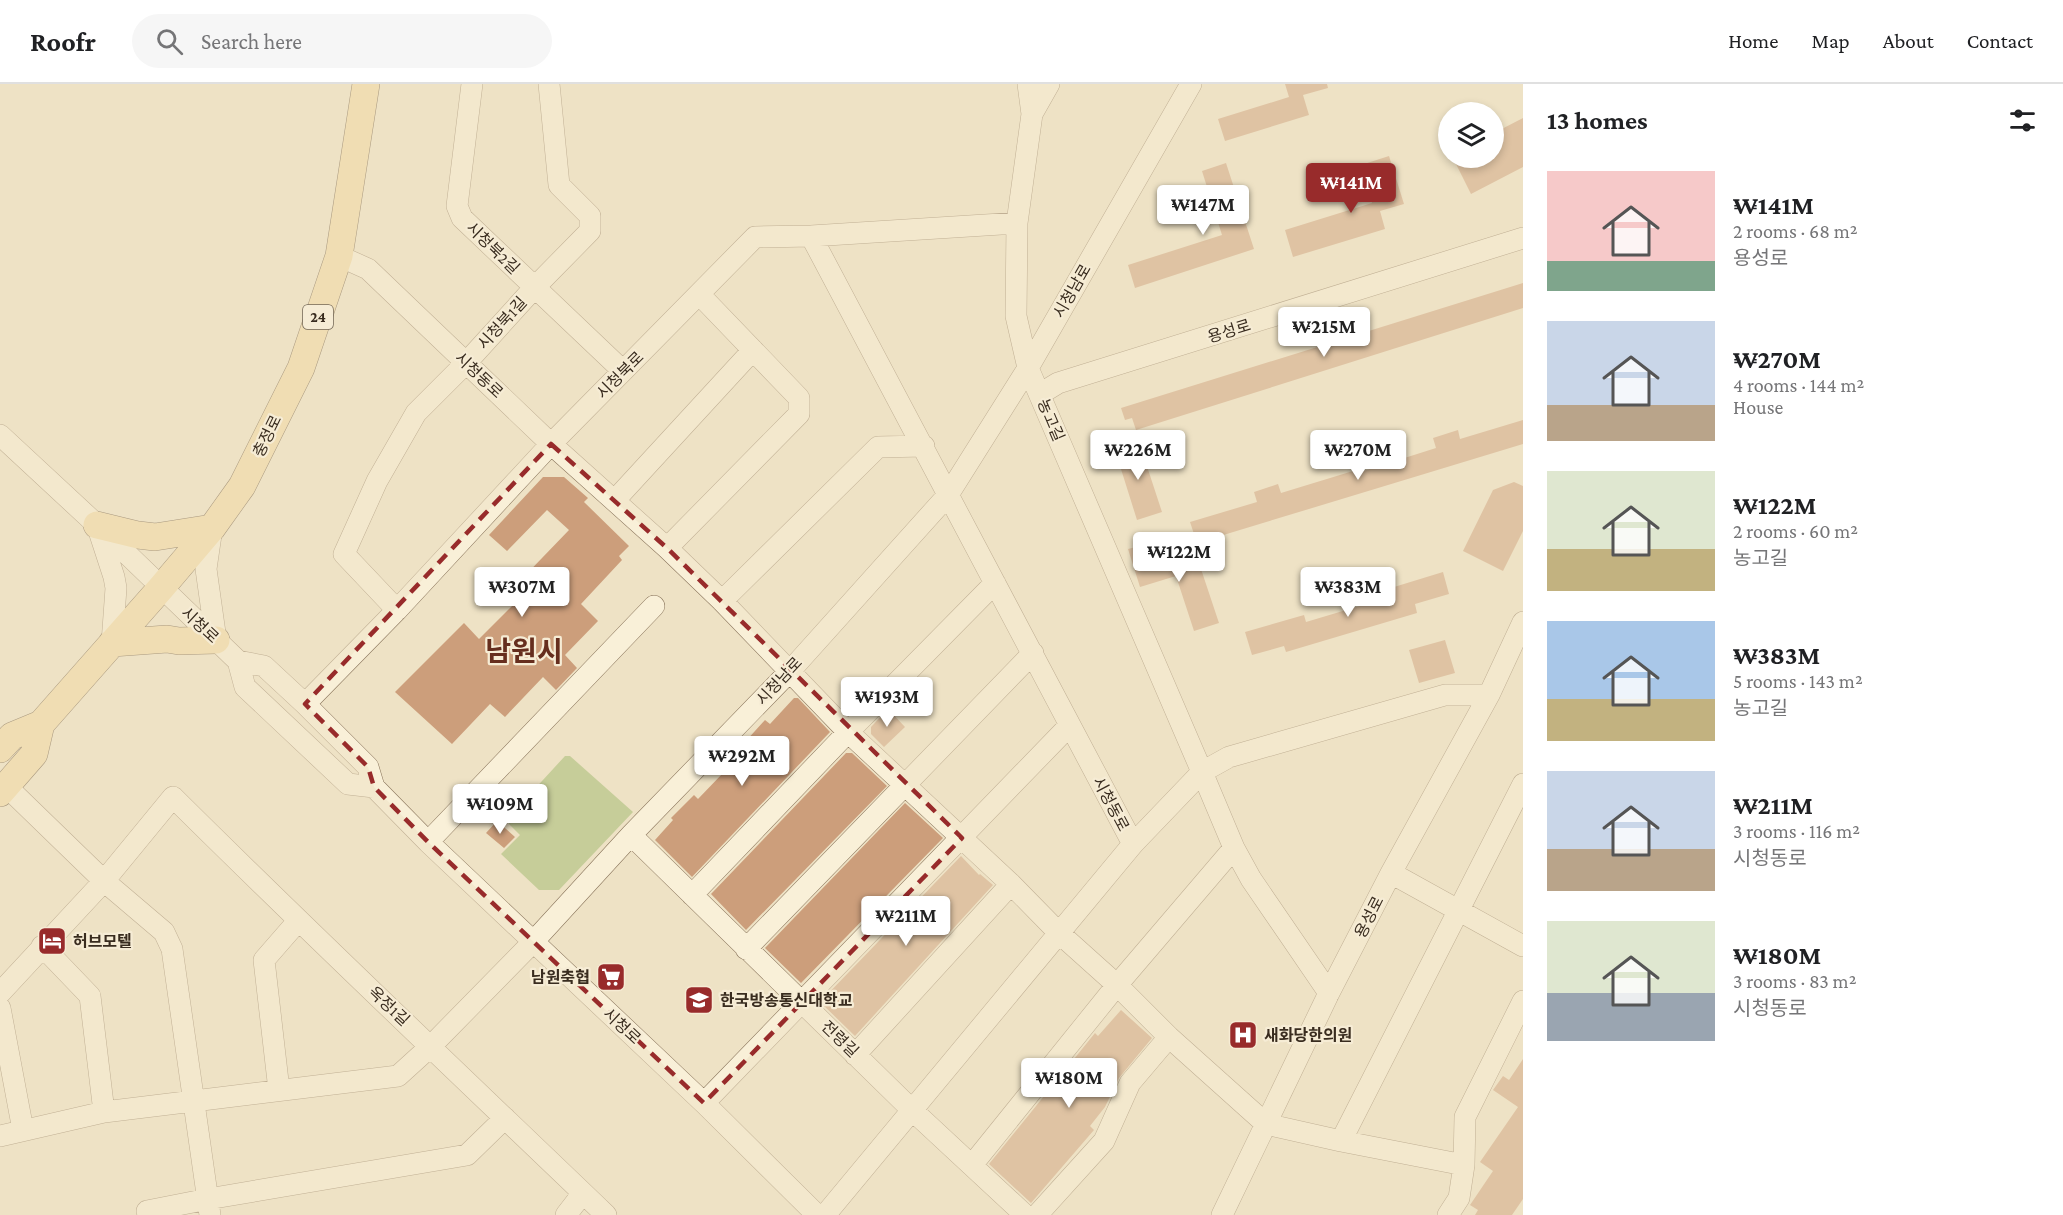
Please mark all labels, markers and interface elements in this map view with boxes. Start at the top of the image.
search box [132,14,552,68]
icon: search [153,25,186,58]
text: Roofr [30,26,96,57]
text: Search here [201,29,302,54]
text: Home [1728,29,1778,53]
text: Map [1811,29,1850,53]
text: About [1883,29,1934,53]
text: Contact [1967,29,2033,53]
map controls [1438,102,1504,168]
button: layers [1438,102,1504,168]
icon: filters [2006,104,2039,137]
text: 13 homes [1547,106,1648,135]
pin: ₩141M [1309,163,1393,214]
text: ₩141M [1320,171,1382,193]
pin: ₩147M [1161,185,1245,236]
text: ₩141M [1733,191,1814,220]
text: ₩147M [1171,193,1235,215]
icon: home [1595,195,1667,267]
street label: 시청북2길 [463,219,523,277]
text: 2 rooms · 68 m² [1733,220,1858,242]
text: 용성로 [1733,247,1788,269]
street label: 시청남로 [1050,261,1094,321]
street label: 시청북1길 [474,293,530,353]
road number: 24 [303,305,333,329]
pin: ₩215M [1282,307,1366,358]
text: ₩215M [1292,315,1356,337]
street label: 용성로 [1205,316,1253,346]
icon: home [1595,345,1667,417]
text: ₩270M [1733,345,1821,374]
street label: 시청북로 [593,348,647,402]
street label: 시청동로 [452,349,507,401]
text: 4 rooms · 144 m² [1733,374,1864,396]
street label: 농고길 [1035,396,1067,444]
text: House [1733,396,1783,418]
street label: 충정로 [250,412,284,460]
pin: ₩226M [1096,430,1180,481]
pin: ₩270M [1316,430,1400,481]
text: ₩226M [1104,438,1172,460]
text: ₩270M [1324,438,1392,460]
text: ₩122M [1733,491,1816,520]
icon: home [1595,495,1667,567]
text: 2 rooms · 60 m² [1733,520,1858,542]
pin: ₩122M [1137,532,1221,583]
text: ₩122M [1147,540,1211,562]
text: 농고길 [1733,547,1788,569]
pin: ₩307M [480,567,564,618]
pin: ₩383M [1306,567,1390,618]
text: ₩307M [488,575,556,597]
text: ₩383M [1314,575,1382,597]
street label: 시청로 [178,604,222,646]
district label: 남원시 [485,636,563,667]
text: ₩383M [1733,641,1820,670]
icon: home [1595,645,1667,717]
street label: 시청남로 [753,653,805,708]
text: 5 rooms · 143 m² [1733,670,1863,692]
pin: ₩193M [845,677,929,728]
text: ₩193M [855,685,919,707]
text: 농고길 [1733,697,1788,719]
pin: ₩292M [700,736,784,787]
text: ₩292M [708,744,776,766]
street label: 시청동로 [1090,774,1132,834]
pin: ₩109M [458,784,542,835]
text: ₩211M [1733,791,1813,820]
text: ₩109M [466,792,534,814]
icon: home [1595,795,1667,867]
text: 3 rooms · 116 m² [1733,820,1860,842]
text: 시청동로 [1733,847,1807,869]
street label: 용성로 [1351,893,1387,941]
pin: ₩211M [864,896,948,947]
text: ₩211M [875,904,937,926]
hotel icon: 허브모텔 [36,925,68,957]
place label: 허브모텔 [73,933,132,950]
text: ₩180M [1733,941,1821,970]
icon: home [1595,945,1667,1017]
supermarket icon: 남원축협 [595,961,627,993]
place label: 남원축협 [531,969,590,986]
text: 3 rooms · 83 m² [1733,970,1856,992]
street label: 옥정1길 [365,983,413,1029]
school or university icon: 한국방송통신대학교 [683,984,715,1016]
place label: 한국방송통신대학교 [720,991,853,1009]
text: 시청동로 [1733,997,1807,1019]
street label: 시청로 [600,1005,644,1047]
street label: 전령길 [818,1018,862,1060]
hospital icon: 새화당한의원 [1227,1019,1259,1051]
place label: 새화당한의원 [1264,1026,1352,1044]
pin: ₩180M [1027,1058,1111,1109]
text: ₩180M [1035,1066,1103,1088]

